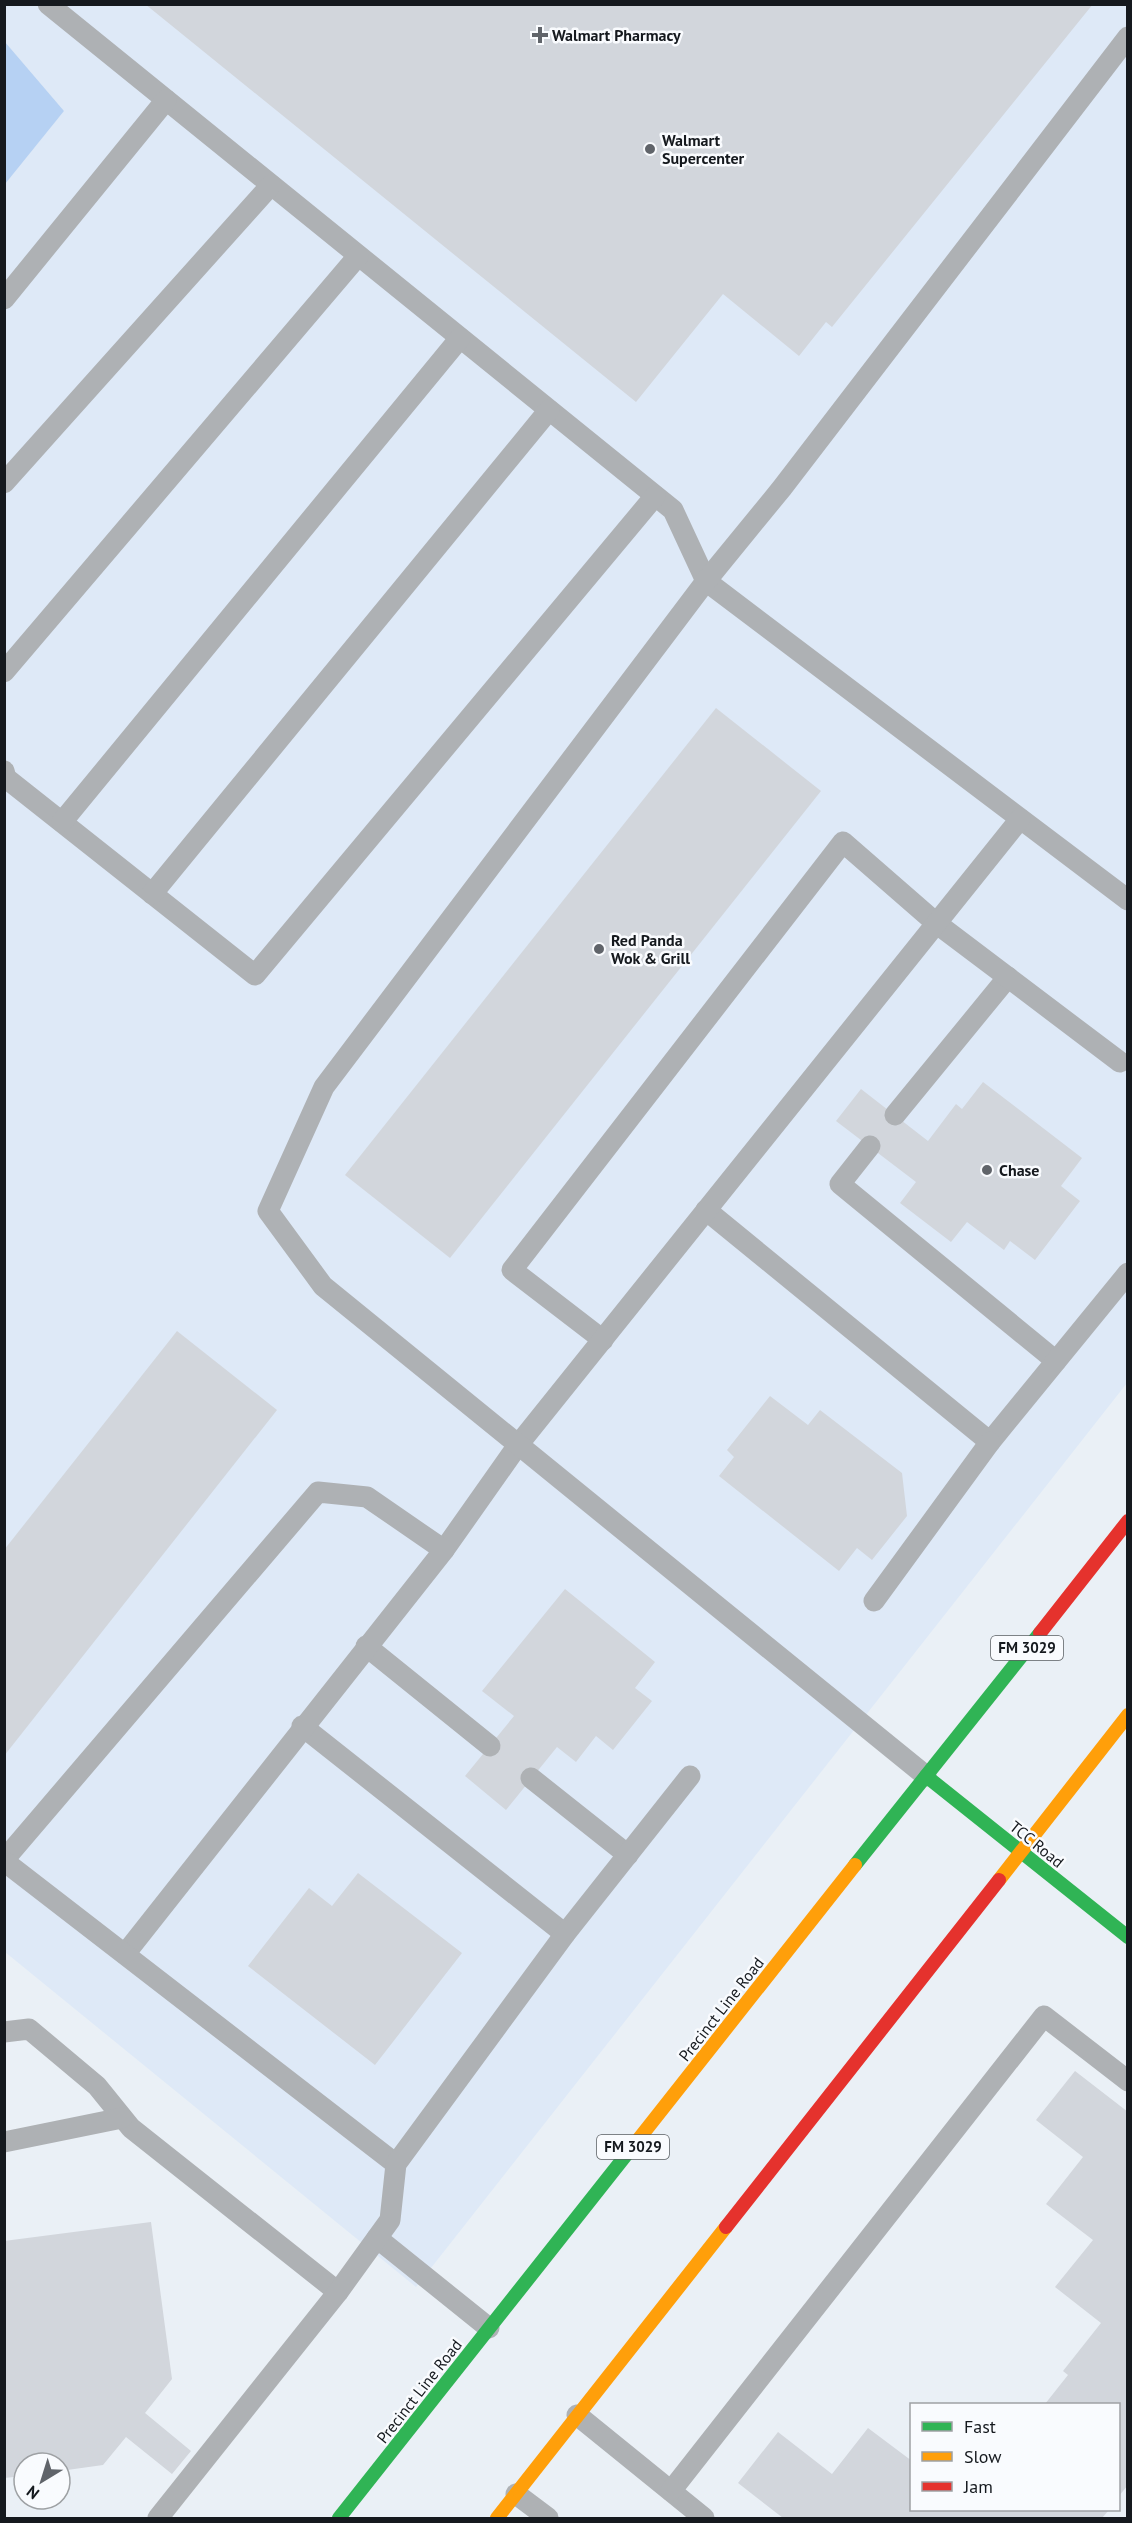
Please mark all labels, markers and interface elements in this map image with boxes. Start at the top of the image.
place label: Walmart Pharmacy [552,25,681,45]
marker: Walmart Pharmacy [533,28,547,42]
place label: Walmart Supercenter [662,130,745,168]
marker: Walmart Supercenter [643,142,657,156]
place label: Red Panda Wok & Grill [611,930,690,968]
marker: Red Panda Wok & Grill [592,942,606,956]
place label: Chase [999,1160,1039,1180]
marker: Chase [980,1163,994,1177]
road number: FM 3029 [991,1636,1063,1660]
street label: TCC Road [1006,1816,1068,1872]
street label: Precinct Line Road [674,1953,768,2065]
road number: FM 3029 [597,2135,669,2159]
street label: Precinct Line Road [372,2335,466,2447]
legend [910,2403,1120,2511]
text: Fast [964,2415,996,2438]
text: Slow [964,2445,1002,2468]
north arrow [12,2451,72,2511]
text: Jam [963,2475,993,2498]
text: N [22,2482,43,2504]

